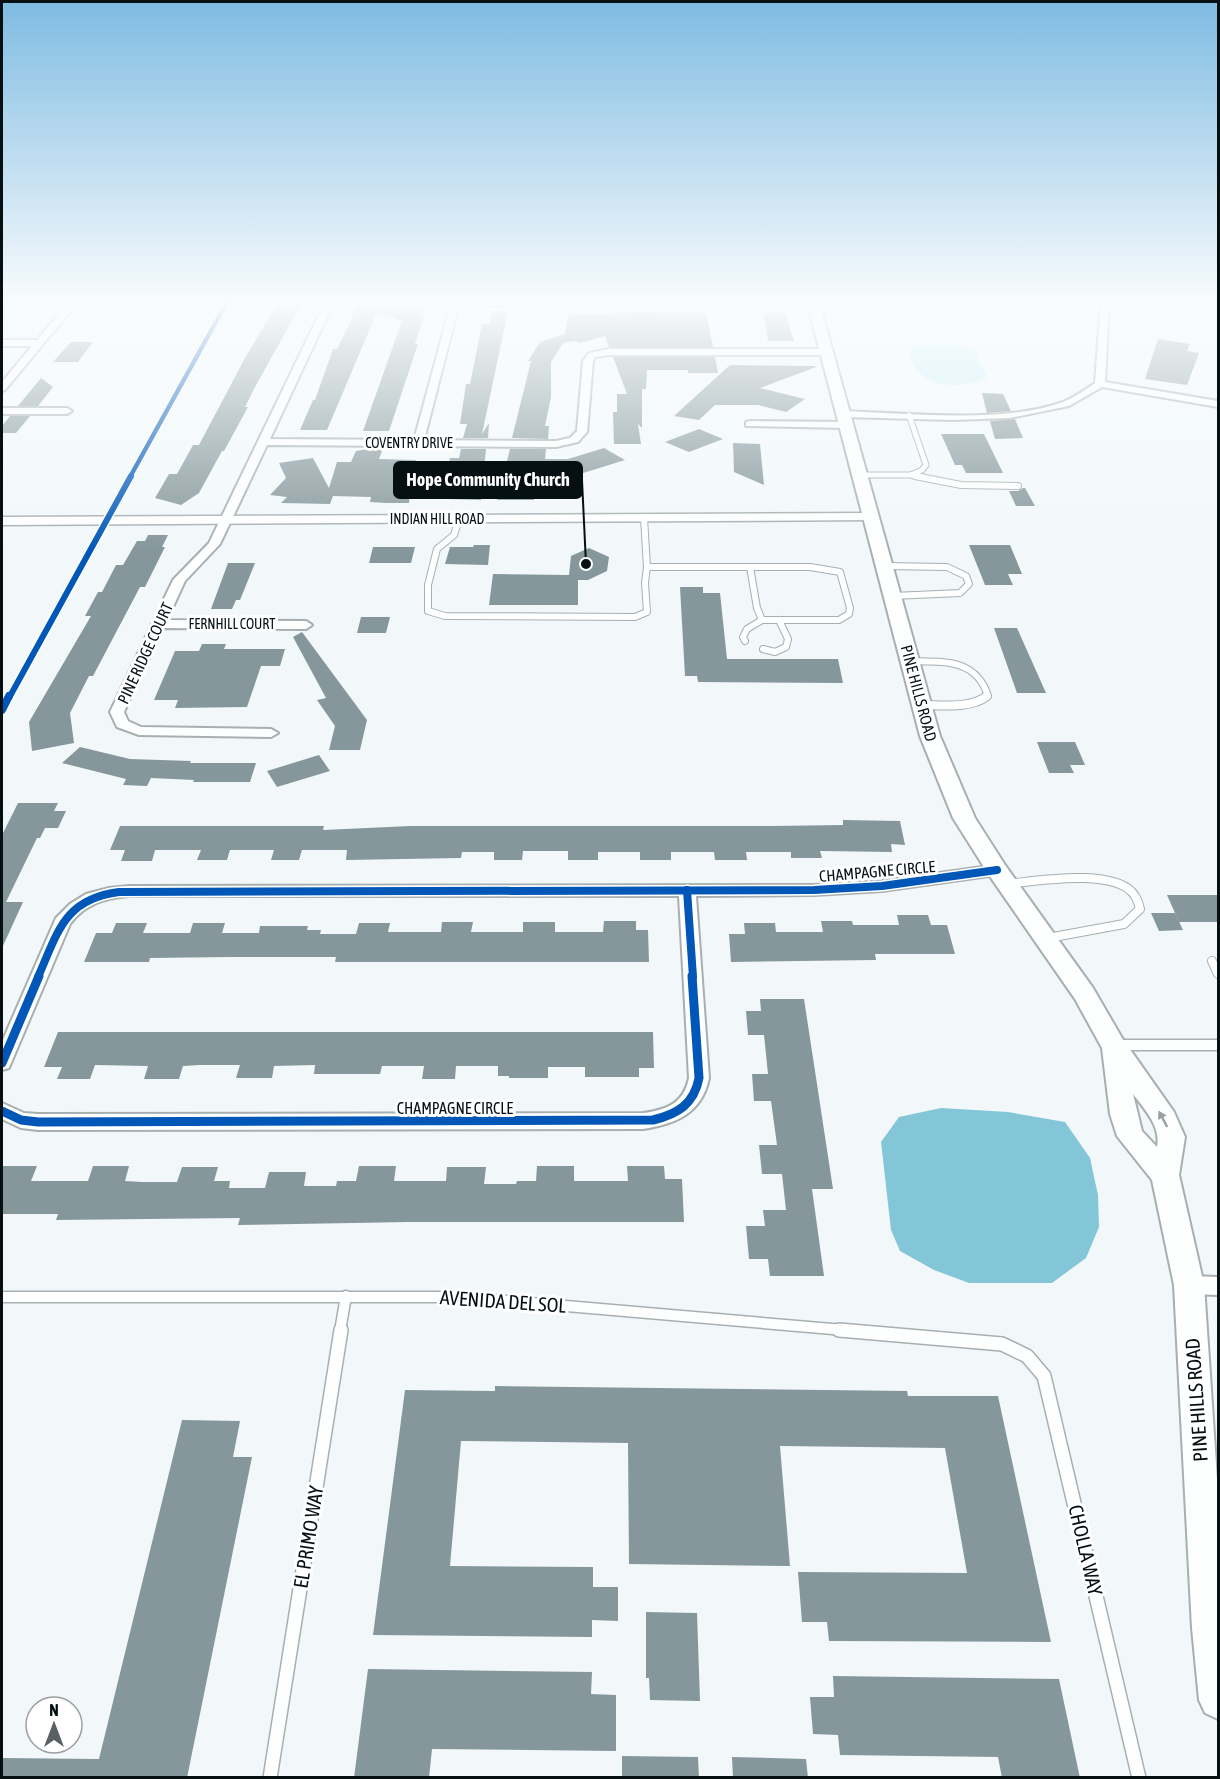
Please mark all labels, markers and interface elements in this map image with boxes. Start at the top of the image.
street label: COVENTRY DRIVE [365,435,453,451]
callout: Hope Community Church [394,462,582,498]
text: Hope Community Church [406,469,570,490]
street label: INDIAN HILL ROAD [390,511,484,527]
street label: PINE RIDGE COURT [114,600,176,706]
street label: FERNHILL COURT [189,616,275,632]
street label: PINE HILLS ROAD [897,643,941,743]
street label: CHAMPAGNE CIRCLE [818,857,936,885]
street label: CHAMPAGNE CIRCLE [397,1099,513,1117]
one-way arrow [1158,1110,1168,1127]
street label: AVENIDA DEL SOL [439,1285,567,1317]
street label: PINE HILLS ROAD [1180,1337,1212,1463]
street label: EL PRIMO WAY [289,1484,327,1590]
street label: CHOLLA WAY [1064,1503,1108,1598]
north arrow [24,1695,84,1755]
text: N [49,1701,59,1719]

